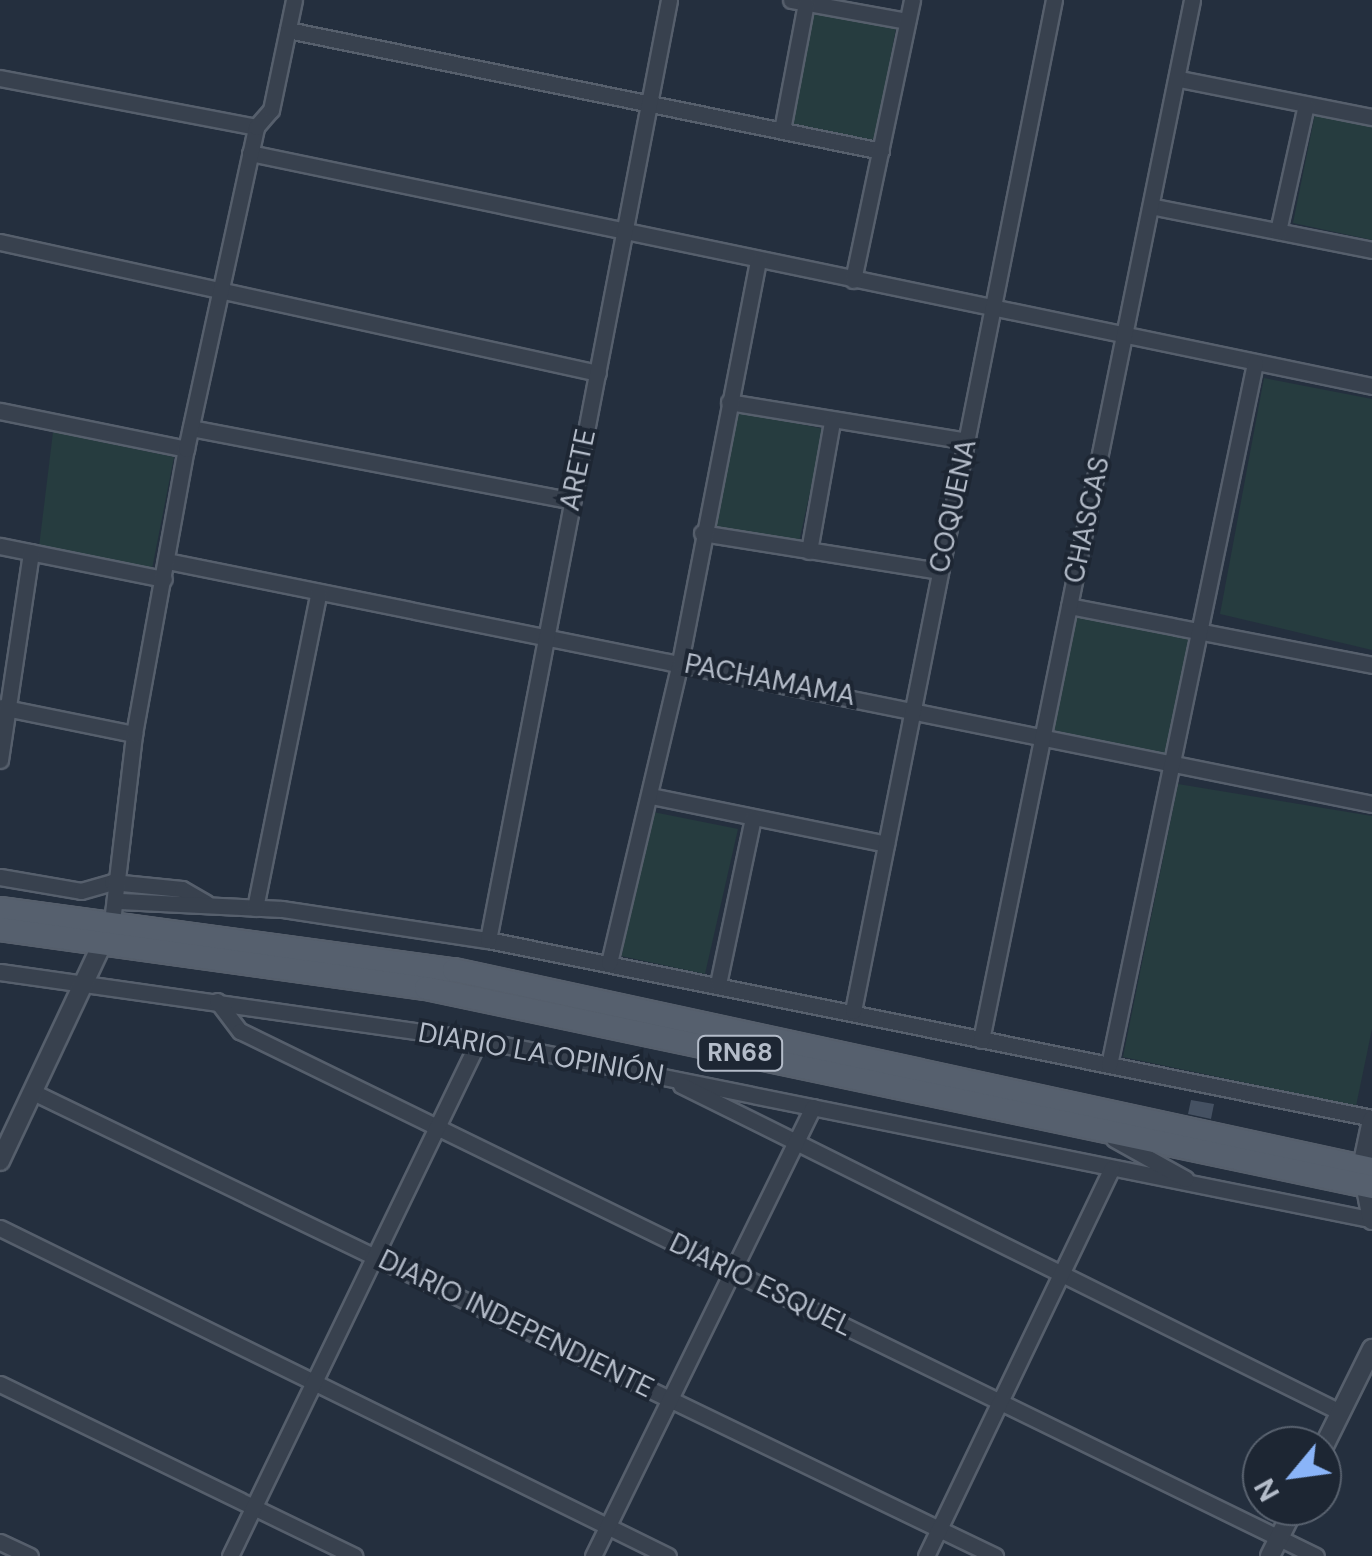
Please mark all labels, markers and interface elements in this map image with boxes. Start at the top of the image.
street label: ARETE [553,426,603,514]
street label: COQUENA [922,436,984,576]
street label: CHASCAS [1057,454,1117,586]
street label: PACHAMAMA [682,647,858,713]
street label: DIARIO LA OPINIÓN [416,1016,666,1092]
road number: RN68 [695,1033,785,1073]
street label: DIARIO ESQUEL [664,1226,858,1344]
street label: DIARIO INDEPENDIENTE [373,1243,659,1405]
north arrow [1242,1426,1342,1526]
text: N [1246,1472,1288,1508]

